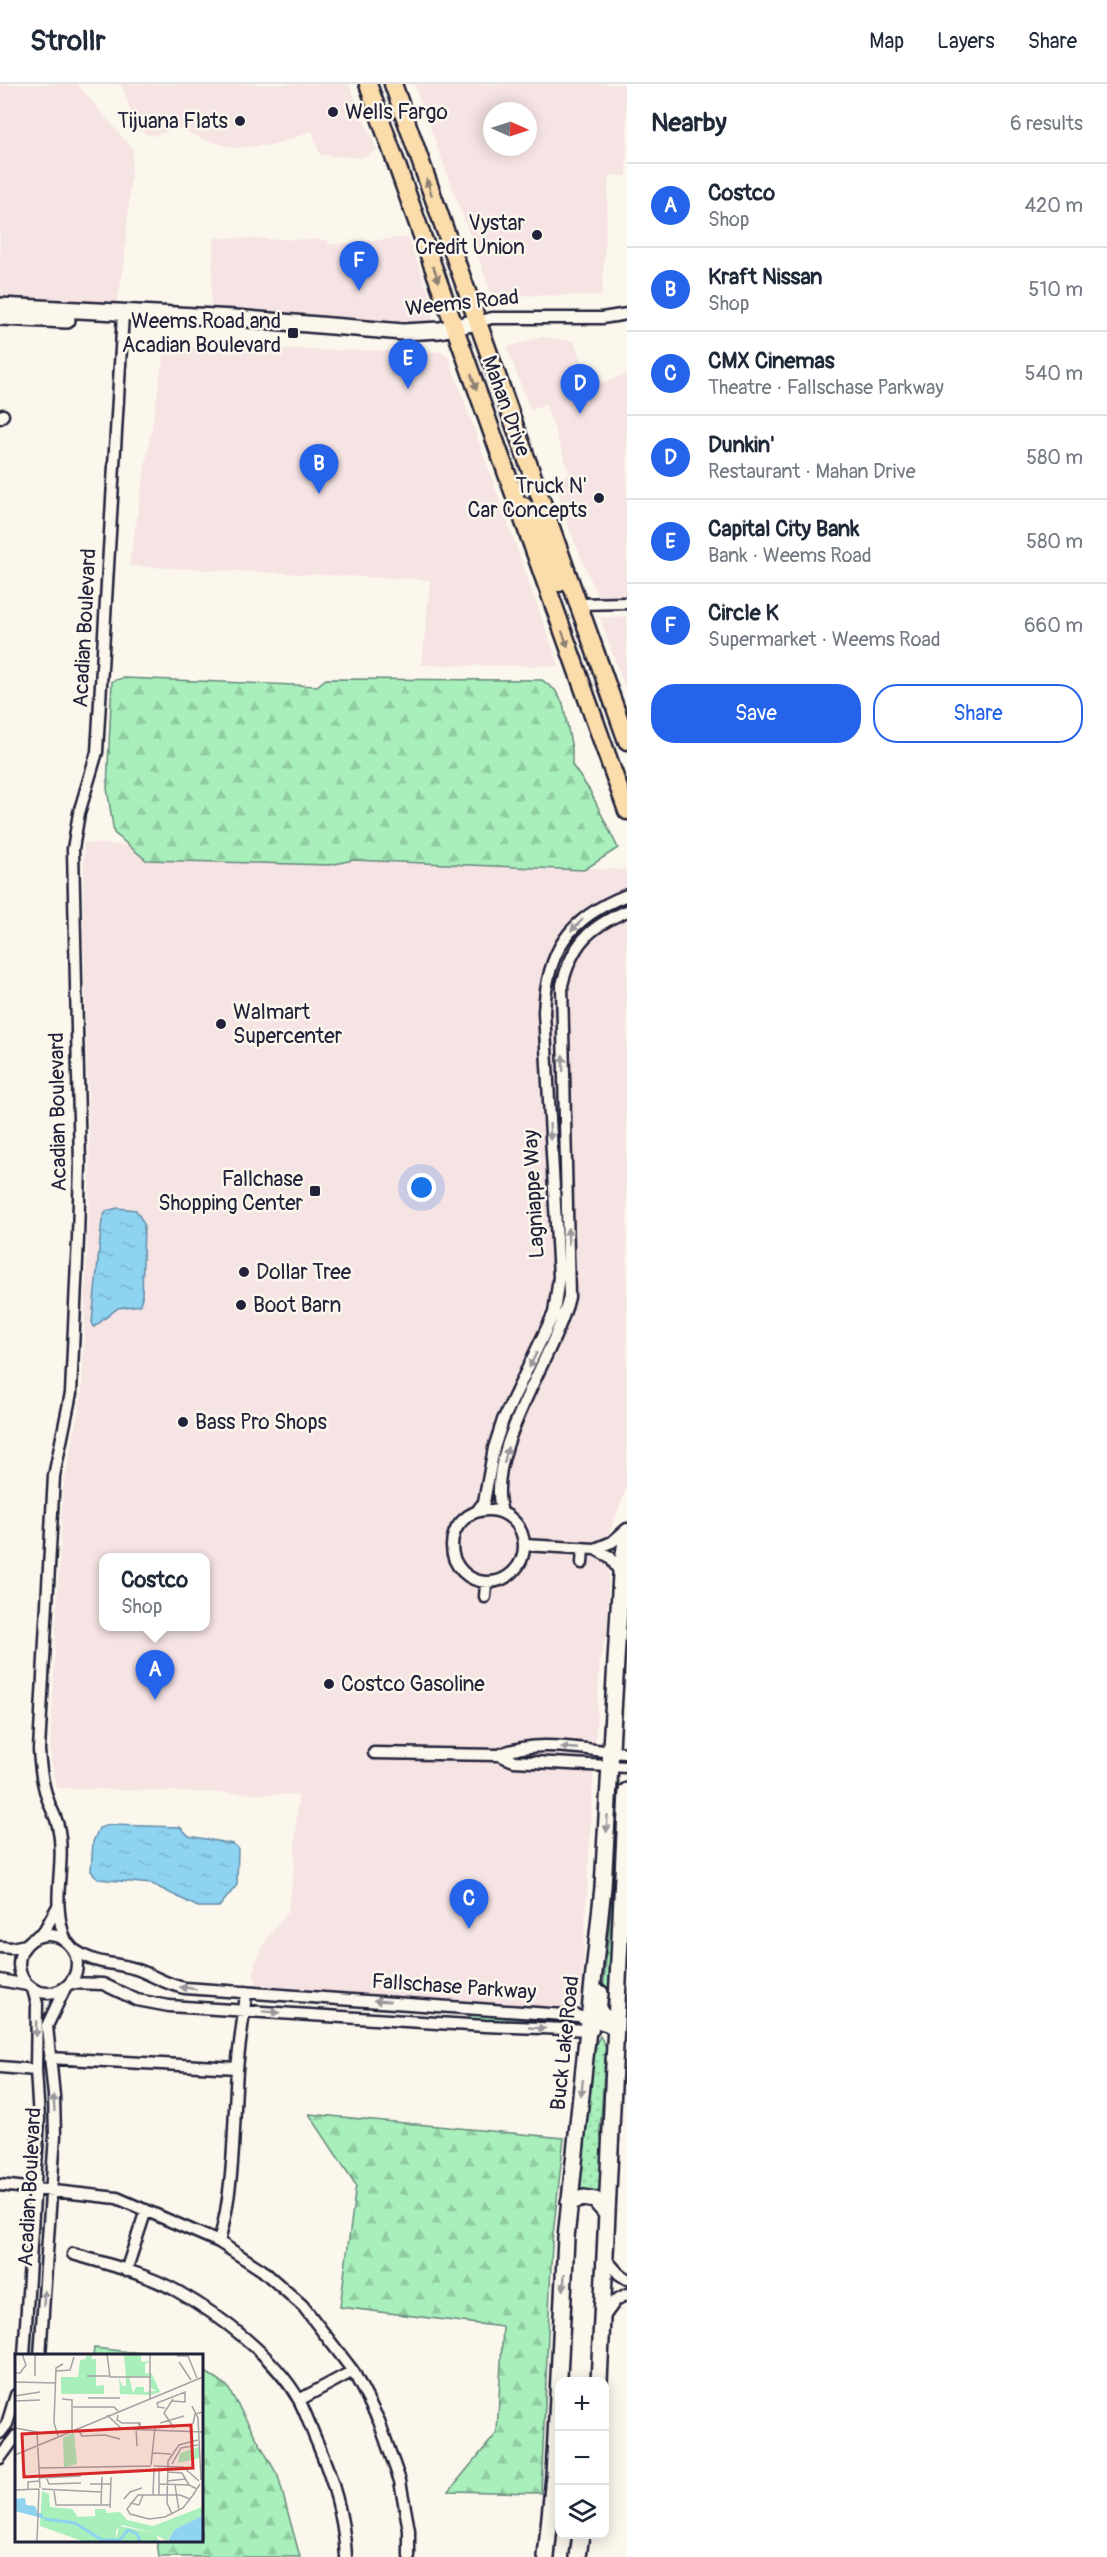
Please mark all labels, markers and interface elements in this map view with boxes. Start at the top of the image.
text: Strollr [30,24,105,59]
text: Map [869,28,904,55]
text: Layers [937,28,995,55]
text: Share [1028,28,1077,55]
place label: Wells Fargo [345,99,448,126]
north arrow [483,102,537,156]
marker: Wells Fargo [326,105,340,119]
text: Nearby [651,107,727,139]
place label: Tijuana Flats [117,108,229,135]
text: 6 results [1010,111,1083,136]
marker: Tijuana Flats [233,114,247,128]
one-way arrow [424,178,434,196]
text: Costco [708,179,775,207]
text: A [664,193,677,218]
text: 420 m [1024,193,1083,218]
text: Shop [708,207,749,232]
place label: Vystar Credit Union [415,210,525,261]
marker: Vystar Credit Union [530,228,544,242]
pin: F [340,242,378,291]
text: Kraft Nissan [708,263,822,291]
one-way arrow [431,266,441,284]
text: B [665,277,676,302]
text: 510 m [1029,277,1083,302]
street label: Weems Road [404,284,520,322]
text: Shop [708,291,749,316]
place label: Weems Road and Acadian Boulevard [122,308,281,359]
marker: Weems Road and Acadian Boulevard [286,326,300,340]
pin: E [388,340,428,389]
text: CMX Cinemas [708,347,835,375]
street label: Mahan Drive [475,352,537,461]
text: C [664,361,677,386]
text: 540 m [1025,361,1083,386]
pin: D [560,364,600,414]
one-way arrow [470,373,480,391]
text: Theatre · Fallschase Parkway [708,375,944,400]
text: Dunkin' [708,431,775,459]
pin: B [300,444,338,494]
text: D [664,445,677,470]
text: 580 m [1026,445,1083,470]
text: Restaurant · Mahan Drive [708,459,916,484]
place label: Truck N' Car Concepts [468,473,588,524]
marker: Truck N' Car Concepts [592,491,606,505]
text: Capital City Bank [708,515,859,543]
text: E [665,529,676,554]
text: 580 m [1026,529,1083,554]
text: Bank · Weems Road [708,543,872,568]
street label: Acadian Boulevard [67,548,103,708]
text: Circle K [708,599,779,627]
text: F [664,613,677,638]
text: 660 m [1024,613,1083,638]
text: Supermarket · Weems Road [708,627,941,652]
one-way arrow [561,631,571,649]
button: Save [651,684,861,743]
button: Share [873,684,1083,743]
one-way arrow [570,918,585,932]
place label: Walmart Supercenter [233,999,343,1050]
marker: Walmart Supercenter [214,1017,228,1031]
street label: Acadian Boulevard [43,1032,73,1192]
one-way arrow [558,1053,568,1072]
one-way arrow [546,1122,555,1141]
street label: Lagniappe Way [517,1129,551,1259]
place label: Fallchase Shopping Center [158,1166,304,1217]
your location [407,1173,436,1202]
marker: Fallchase Shopping Center [308,1184,322,1198]
one-way arrow [563,1226,573,1245]
place label: Dollar Tree [256,1259,352,1286]
marker: Dollar Tree [237,1265,251,1279]
place label: Boot Barn [253,1292,342,1319]
marker: Boot Barn [234,1298,248,1312]
one-way arrow [528,1351,537,1368]
place label: Bass Pro Shops [195,1409,328,1436]
marker: Bass Pro Shops [176,1415,190,1429]
one-way arrow [501,1446,511,1464]
popup [99,1553,210,1631]
text: Costco [121,1566,188,1594]
text: Shop [121,1594,162,1619]
pin: A [136,1650,174,1700]
place label: Costco Gasoline [341,1671,485,1698]
marker: Costco Gasoline [322,1677,336,1691]
one-way arrow [559,1743,578,1753]
one-way arrow [602,1815,611,1834]
pin: C [450,1880,488,1929]
street label: Fallschase Parkway [371,1968,537,2006]
street label: Buck Lake Road [545,1974,585,2112]
one-way arrow [178,1984,197,1993]
one-way arrow [373,1996,392,2006]
one-way arrow [262,2008,281,2017]
one-way arrow [31,2020,41,2039]
one-way arrow [527,2024,546,2033]
one-way arrow [577,2078,587,2097]
one-way arrow [49,2094,58,2113]
street label: Acadian Boulevard [12,2107,48,2267]
one-way arrow [559,2273,568,2292]
one-way arrow [39,2288,48,2307]
inset map [15,2354,202,2542]
map controls [555,2377,609,2539]
button: + [555,2377,609,2431]
button: − [555,2431,609,2485]
button: layers [555,2485,609,2539]

